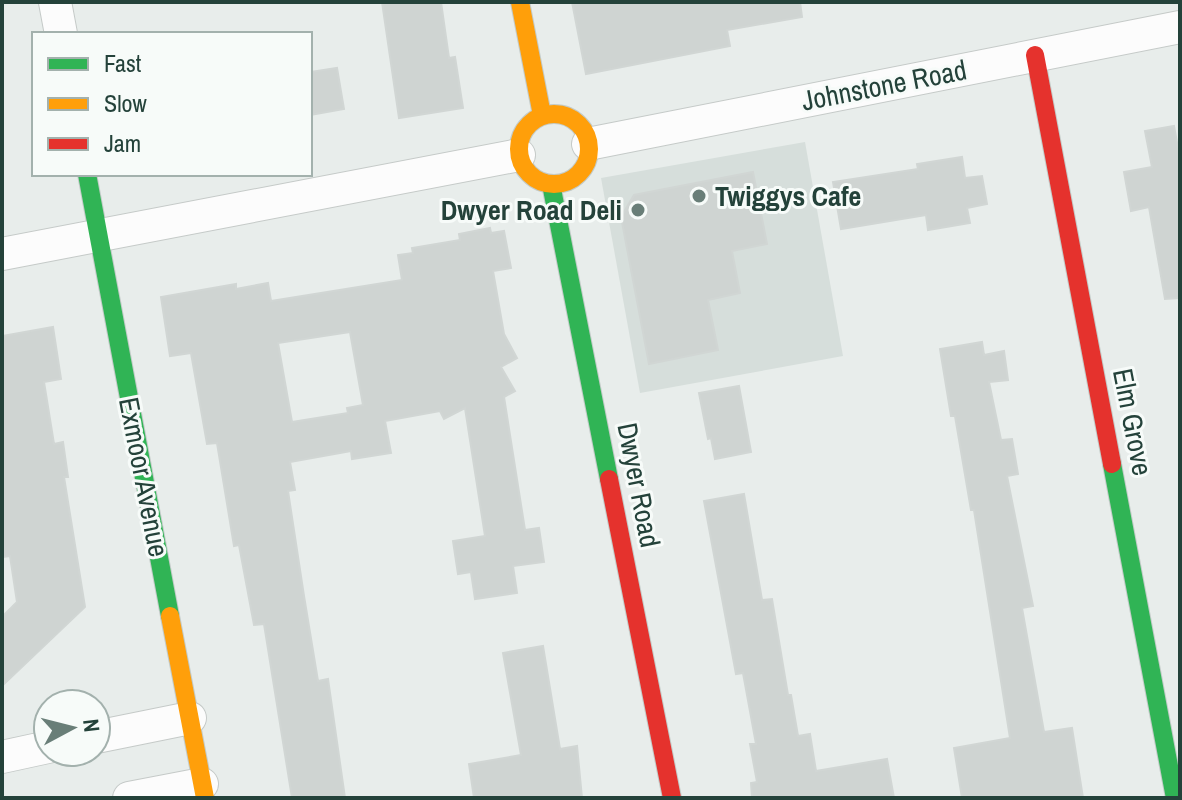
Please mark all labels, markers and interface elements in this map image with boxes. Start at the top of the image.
legend [32,32,312,176]
text: Fast [104,47,142,79]
street label: Johnstone Road [798,50,970,120]
text: Slow [104,87,147,119]
text: Jam [104,127,141,159]
place label: Twiggys Cafe [715,177,861,215]
marker: Twiggys Cafe [690,187,708,205]
place label: Dwyer Road Deli [441,191,622,229]
marker: Dwyer Road Deli [629,201,647,219]
street label: Elm Grove [1104,365,1162,479]
street label: Exmoor Avenue [110,394,178,560]
street label: Dwyer Road [608,419,670,551]
north arrow [32,688,112,768]
text: N [76,717,108,734]

